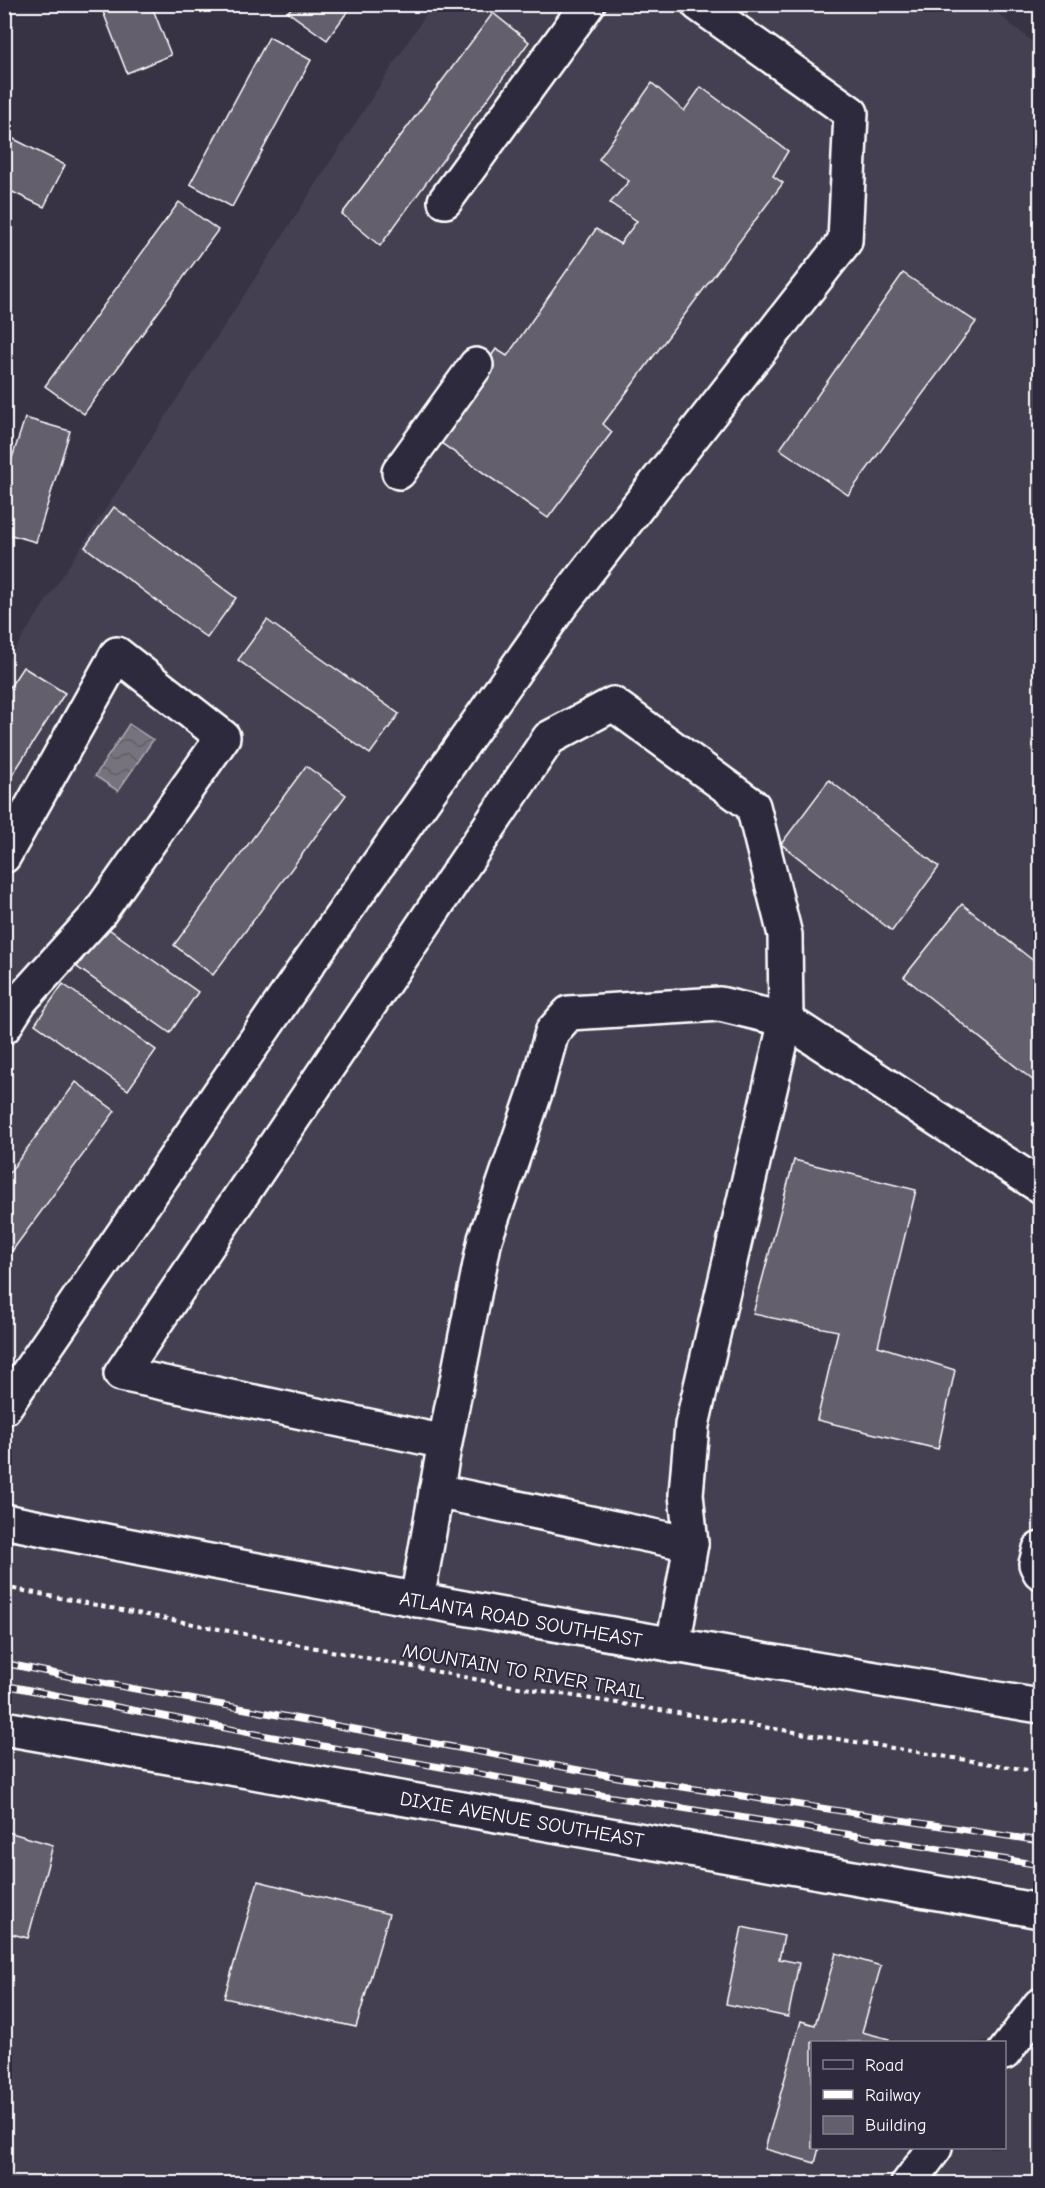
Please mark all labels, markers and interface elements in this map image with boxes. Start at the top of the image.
street label: ATLANTA ROAD SOUTHEAST [398,1587,644,1652]
street label: MOUNTAIN TO RIVER TRAIL [401,1639,647,1704]
street label: DIXIE AVENUE SOUTHEAST [398,1787,646,1852]
legend [811,2041,1006,2149]
text: Road [865,2055,904,2076]
text: Railway [865,2085,922,2106]
text: Building [865,2115,927,2136]

